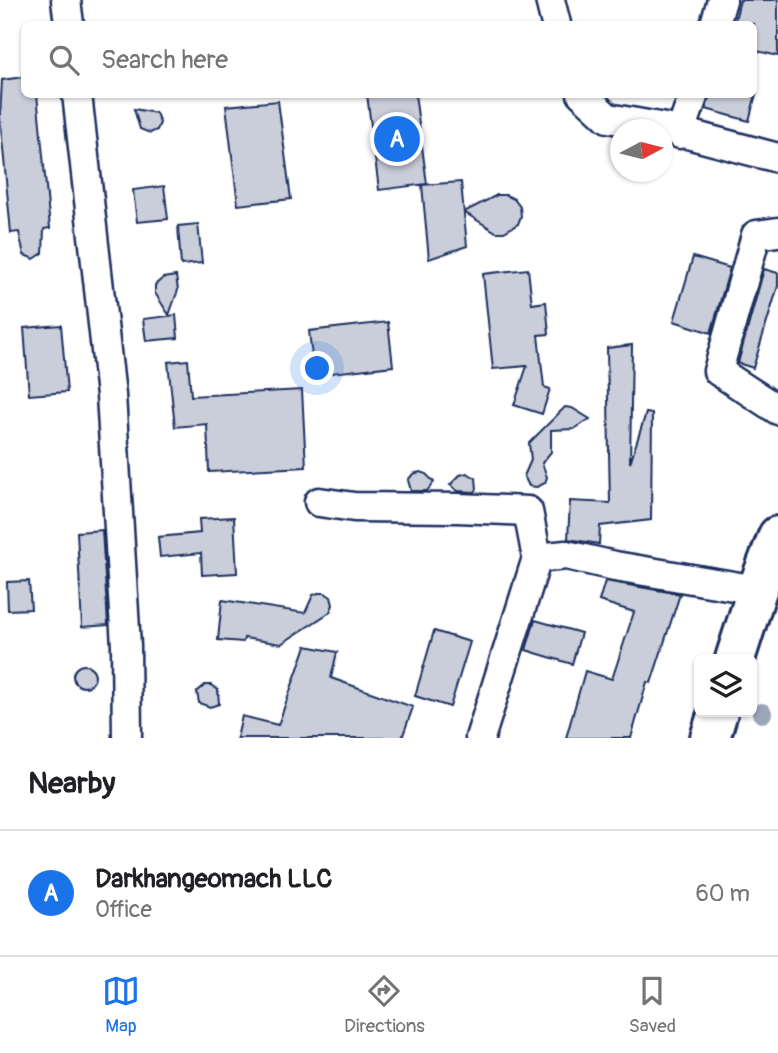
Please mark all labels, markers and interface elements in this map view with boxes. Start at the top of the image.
search box [21,21,757,98]
icon: search [45,41,83,79]
text: Search here [101,44,228,76]
pin: A [374,113,420,165]
north arrow [610,119,673,182]
your location [300,351,334,385]
map controls [694,654,757,717]
button: layers [694,654,757,717]
text: Nearby [28,765,115,802]
text: Darkhangeomach LLC [95,863,332,895]
text: A [44,879,58,908]
text: 60 m [695,879,750,908]
text: Office [95,895,152,924]
tab: Map [102,972,140,1038]
tab: Directions [344,972,425,1038]
tab: Saved [629,972,676,1038]

